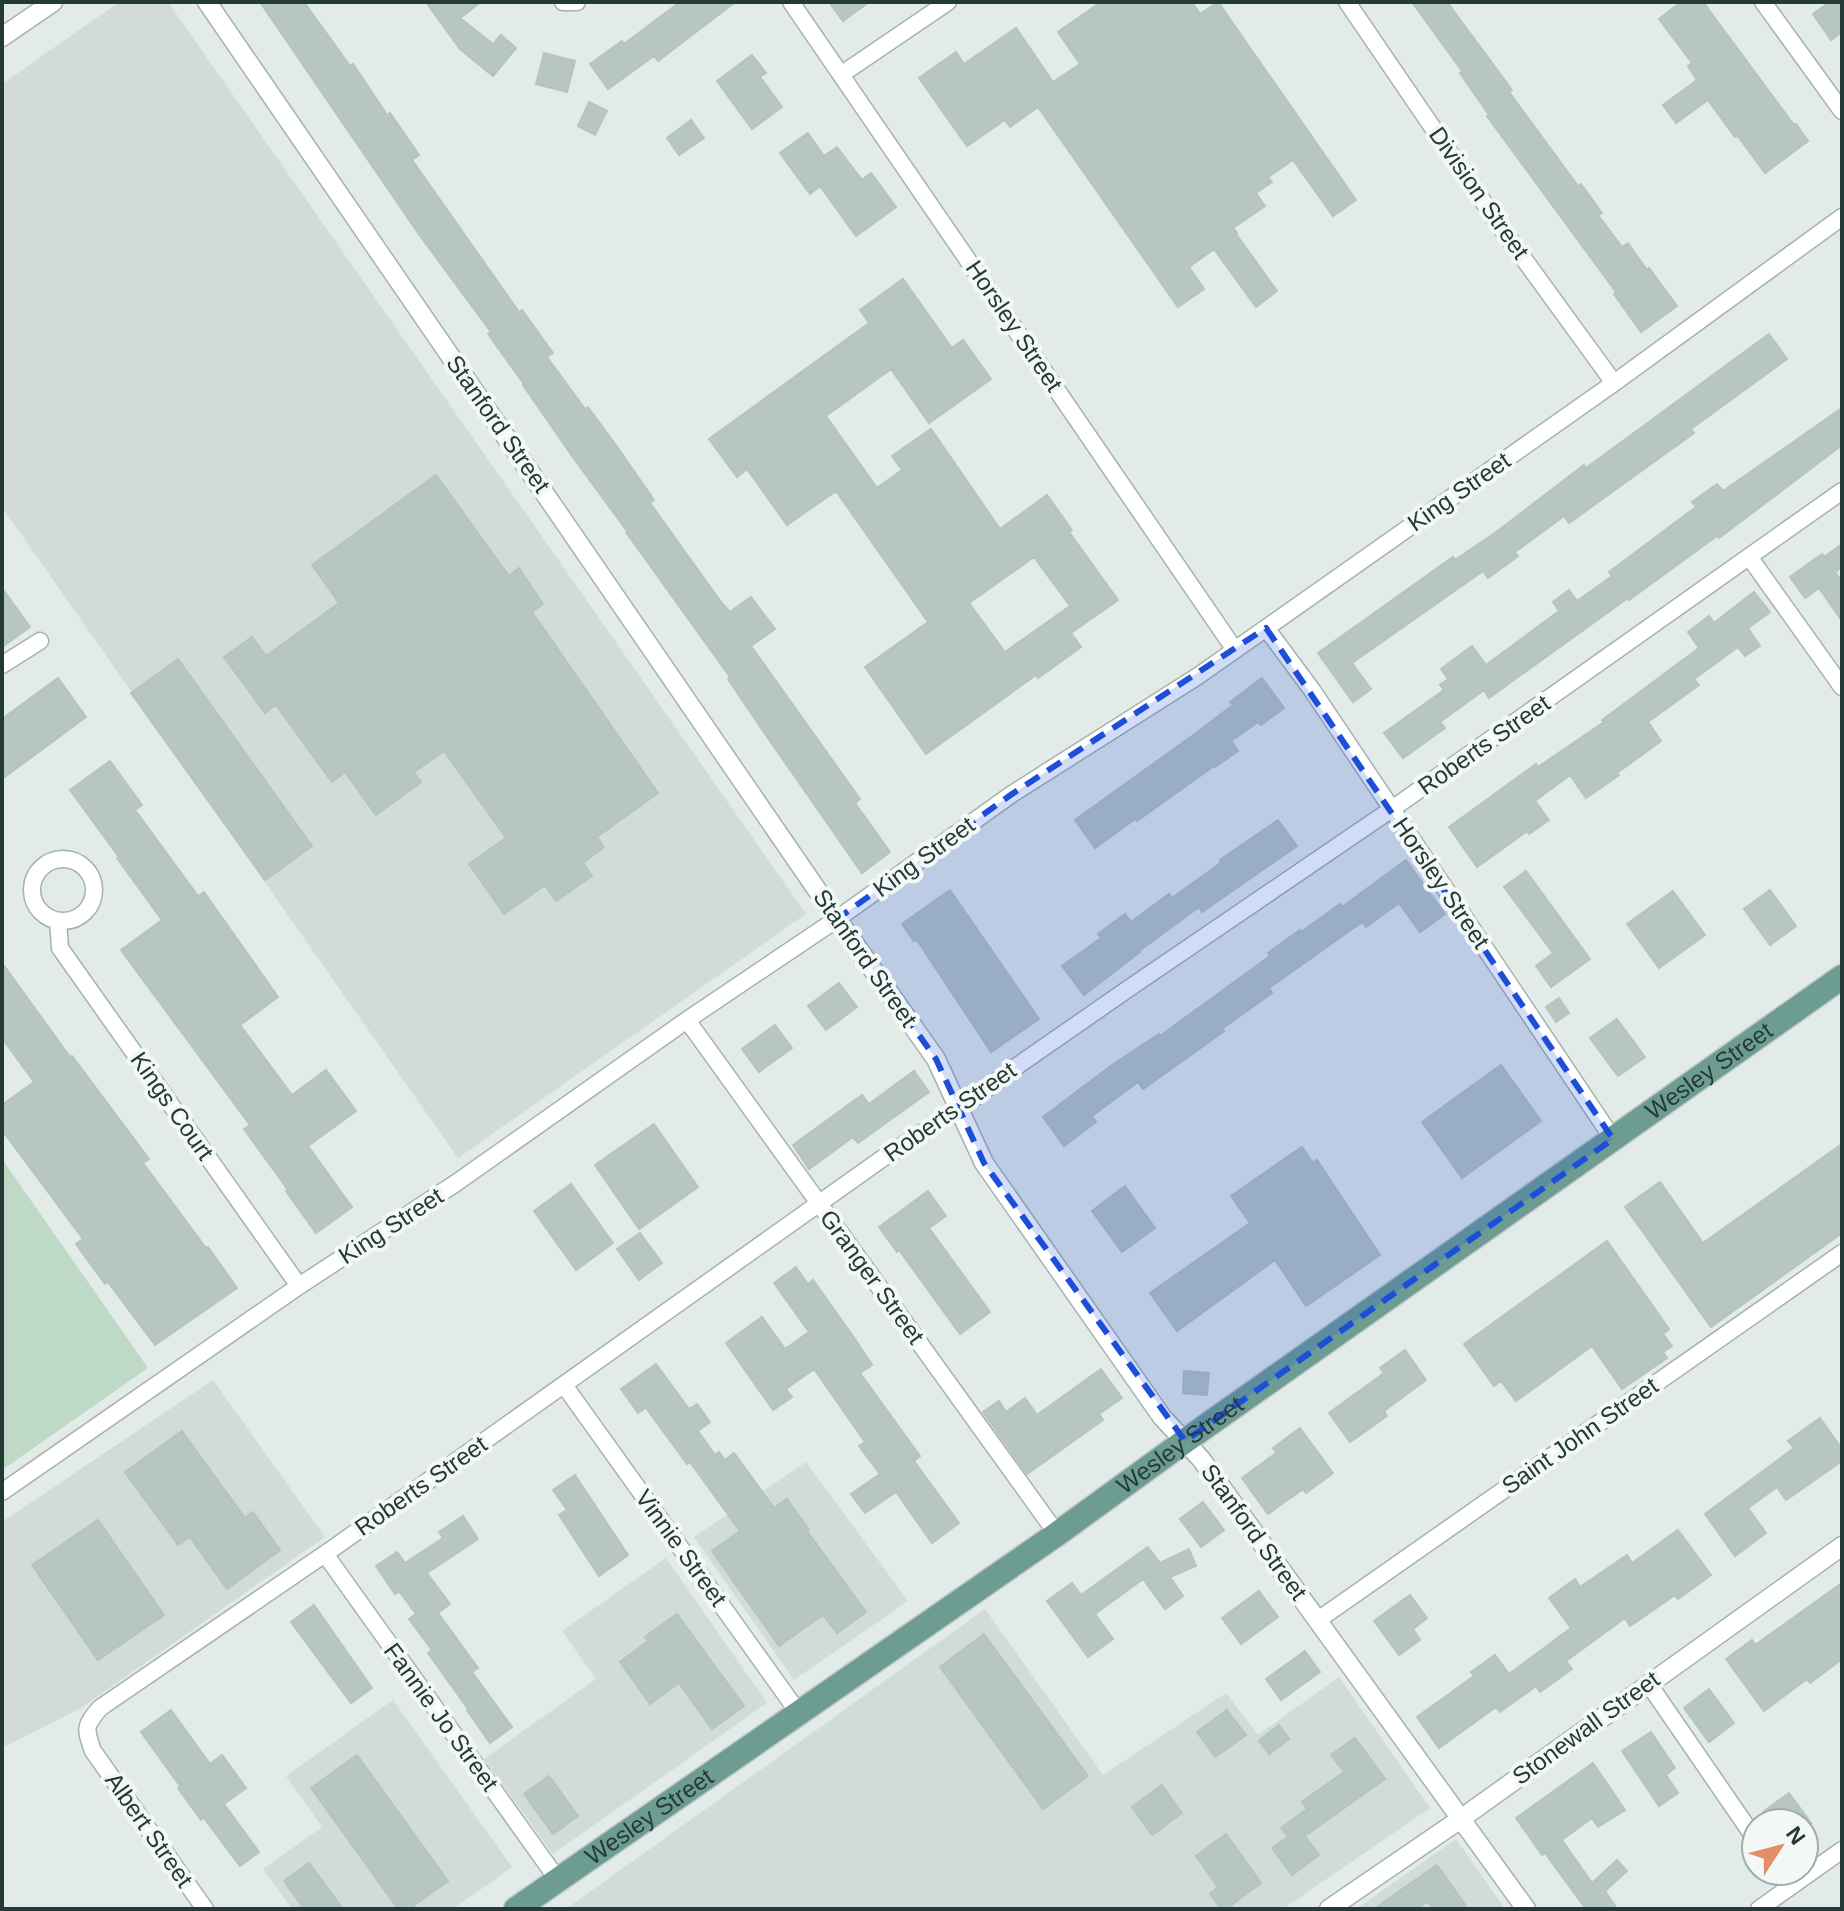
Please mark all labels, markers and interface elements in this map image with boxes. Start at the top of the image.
street label: Division Street [1424,122,1535,264]
street label: Horsley Street [961,255,1068,397]
street label: Stanford Street [441,350,556,498]
street label: King Street [1402,446,1515,537]
street label: Roberts Street [1413,689,1555,800]
street label: King Street [868,811,980,902]
street label: Horsley Street [1388,812,1495,954]
street label: Stanford Street [808,884,923,1032]
street label: Wesley Street [1640,1016,1778,1125]
street label: Kings Court [125,1047,220,1165]
street label: Roberts Street [879,1056,1021,1167]
street label: King Street [334,1182,448,1269]
street label: Granger Street [815,1205,930,1349]
street label: Saint John Street [1497,1372,1663,1499]
street label: Wesley Street [1111,1390,1248,1499]
street label: Roberts Street [350,1430,492,1541]
street label: Stanford Street [1196,1458,1313,1605]
street label: Vinnie Street [630,1484,733,1611]
street label: Fannie Jo Street [379,1638,504,1796]
street label: Stonewall Street [1507,1665,1665,1790]
street label: Wesley Street [580,1763,718,1870]
street label: Albert Street [100,1767,199,1892]
north arrow [1740,1807,1820,1887]
text: N [1781,1822,1811,1849]

